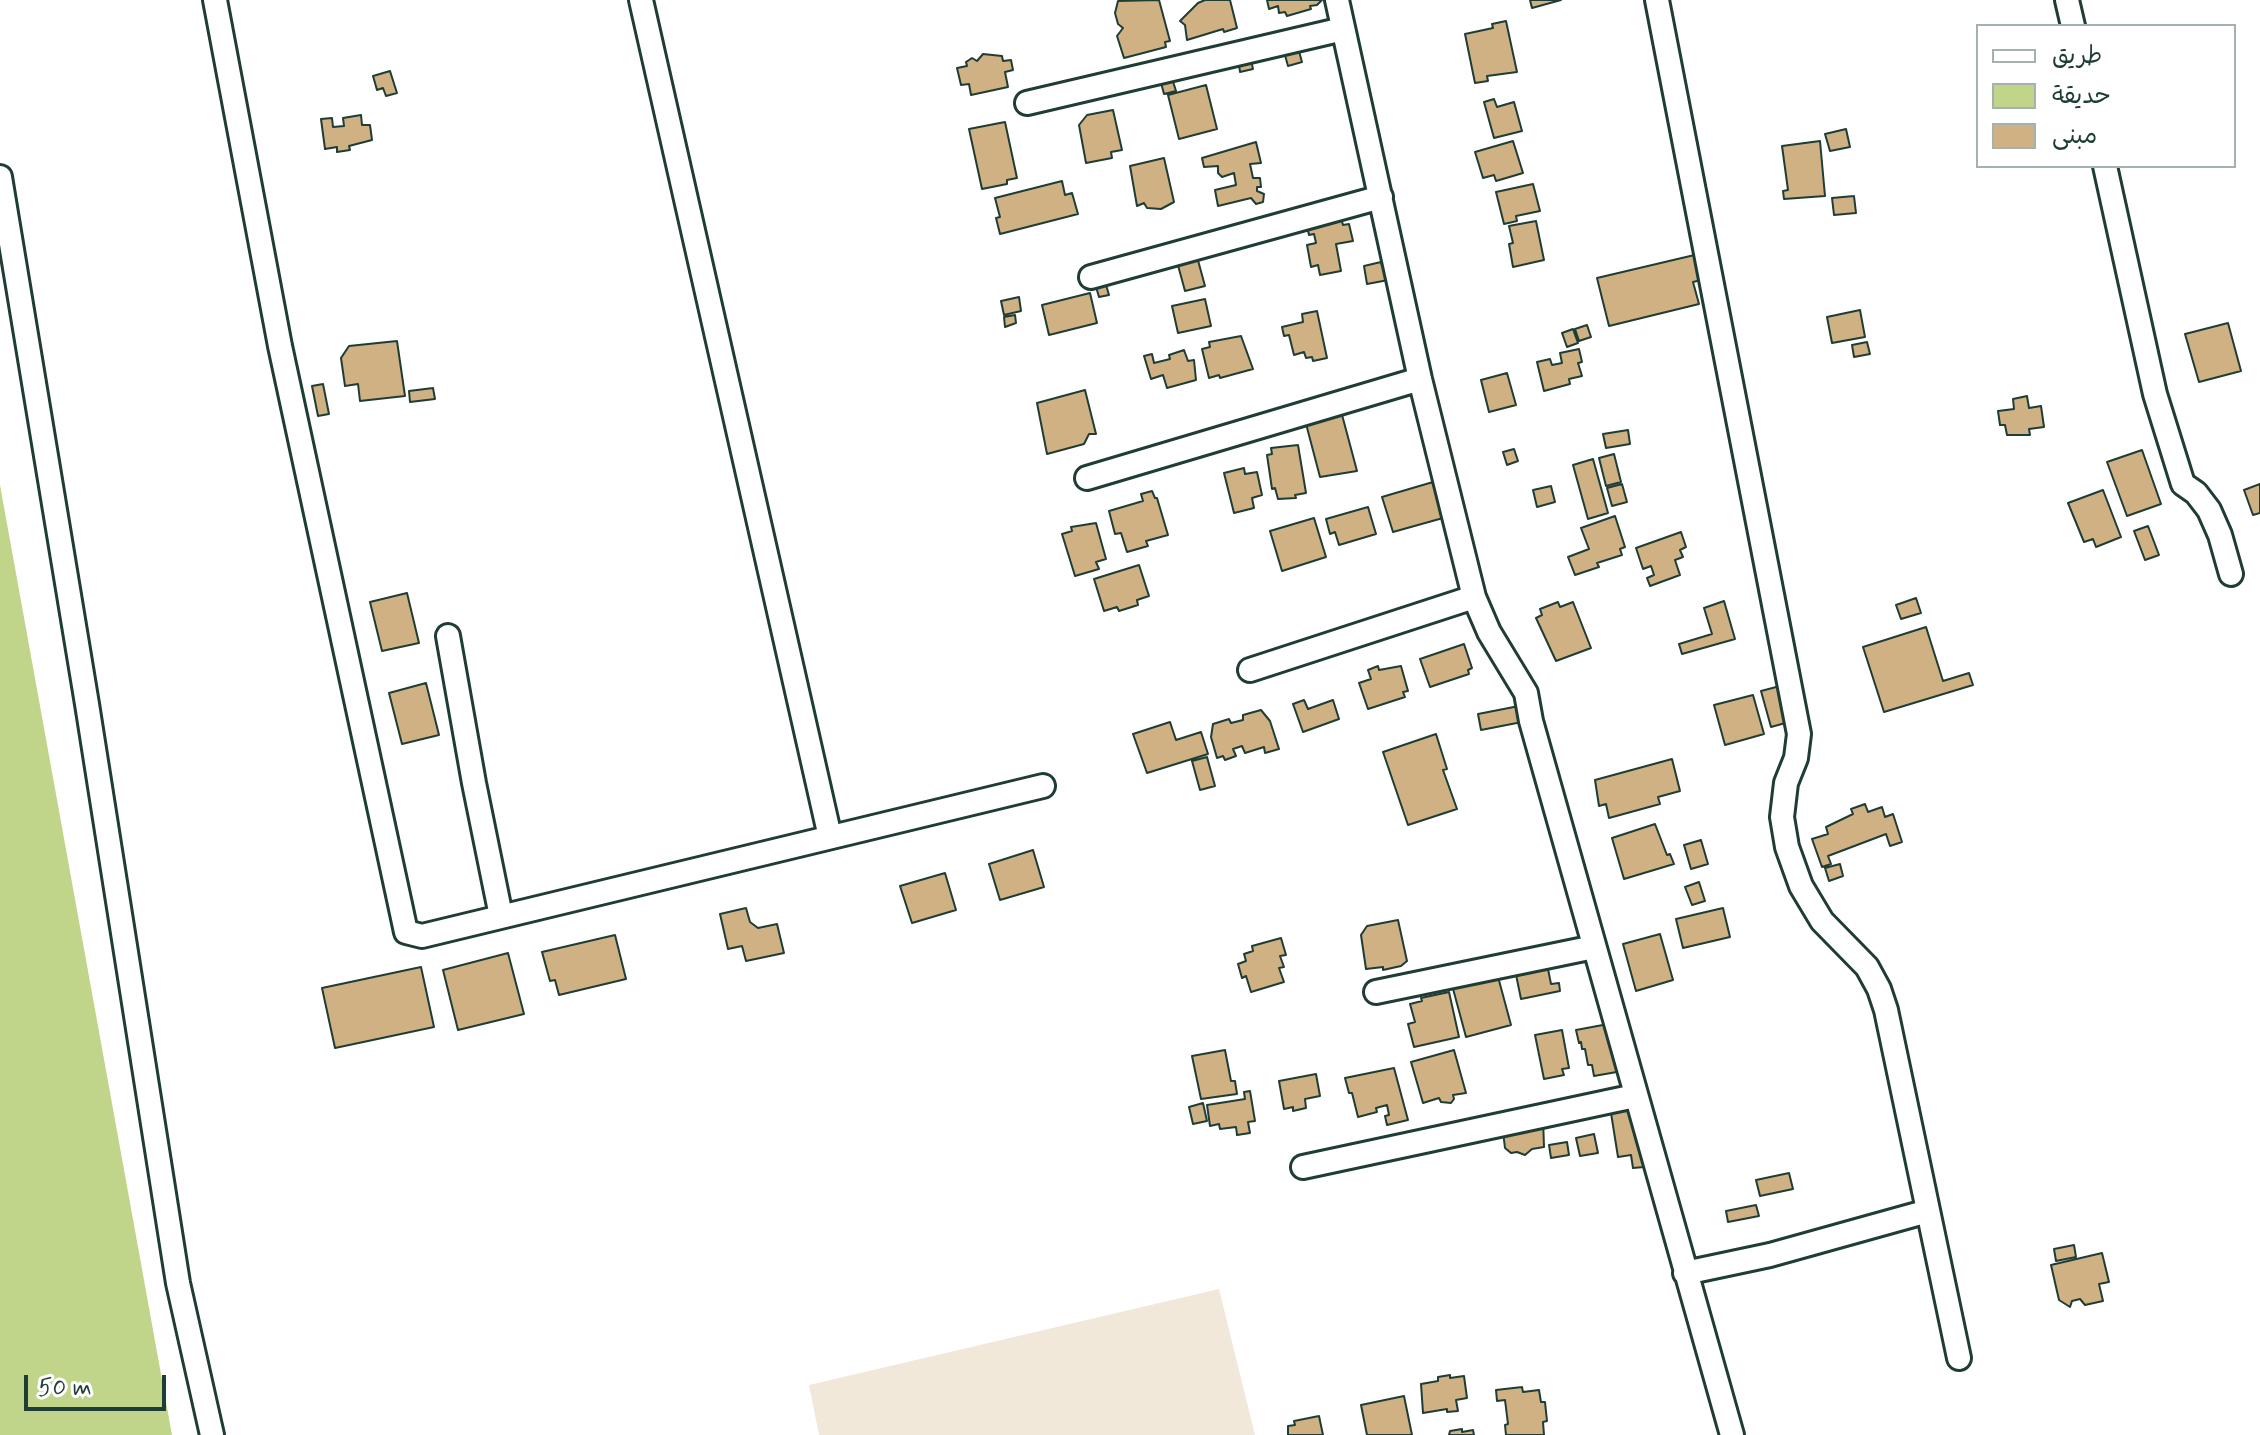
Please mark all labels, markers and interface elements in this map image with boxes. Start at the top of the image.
legend [1976,24,2236,168]
text: طريق [2052,41,2102,72]
text: حديقة [2052,81,2111,112]
text: مبنى [2052,121,2097,152]
scale bar [28,1359,170,1409]
text: 50 m [38,1373,92,1404]

